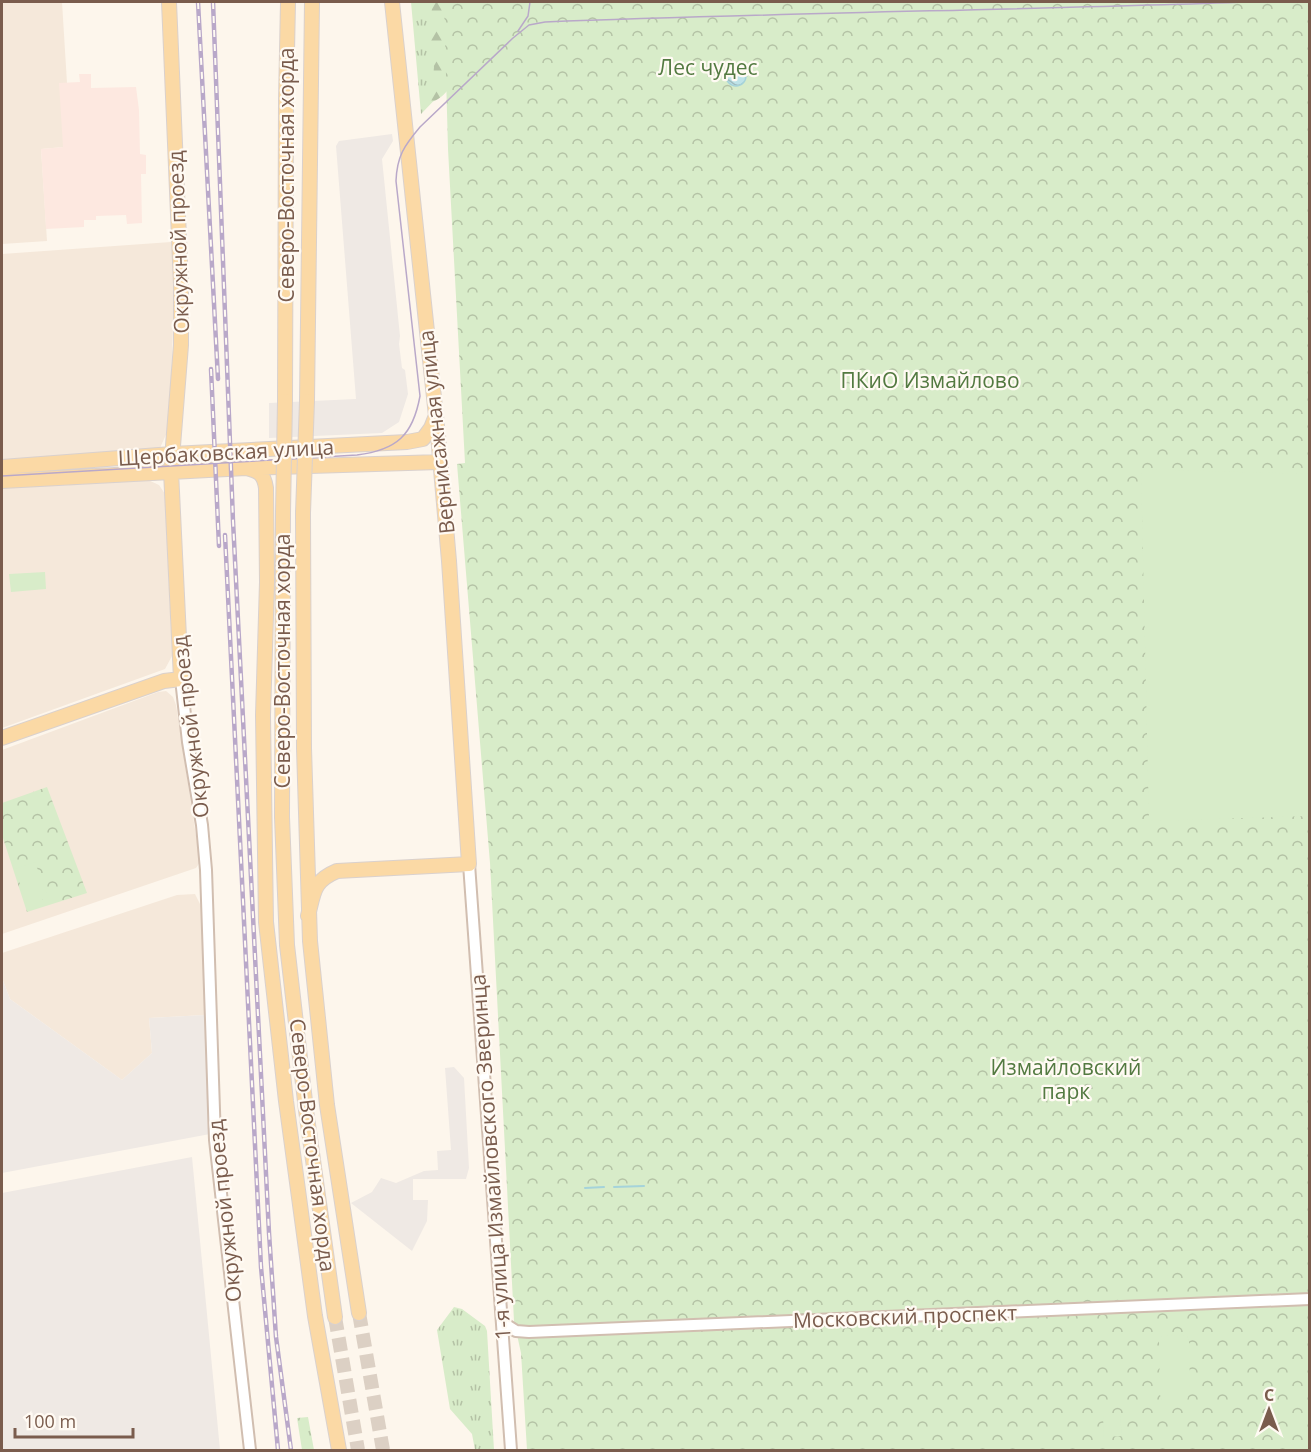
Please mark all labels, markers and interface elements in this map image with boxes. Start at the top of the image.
street label: Северо-Восточная хорда [272,48,300,302]
park label: Лес чудес [658,53,758,81]
street label: Окружной проезд [161,150,195,334]
street label: Вернисажная улица [411,329,461,535]
park label: ПКиО Измайлово [840,366,1020,394]
street label: Щербаковская улица [117,432,335,472]
street label: Северо-Восточная хорда [268,534,296,788]
street label: Окружной проезд [165,634,215,820]
street label: 1-я улица Измайловского Зверинца [463,973,517,1341]
street label: Северо-Восточная хорда [284,1017,342,1273]
park label: Измайловский парк [991,1053,1141,1105]
street label: Окружной проезд [201,1118,247,1304]
street label: Московский проспект [792,1298,1018,1334]
north arrow [1239,1380,1299,1440]
text: С [1264,1384,1274,1406]
scale bar [15,1401,134,1439]
text: 100 m [24,1409,76,1433]

